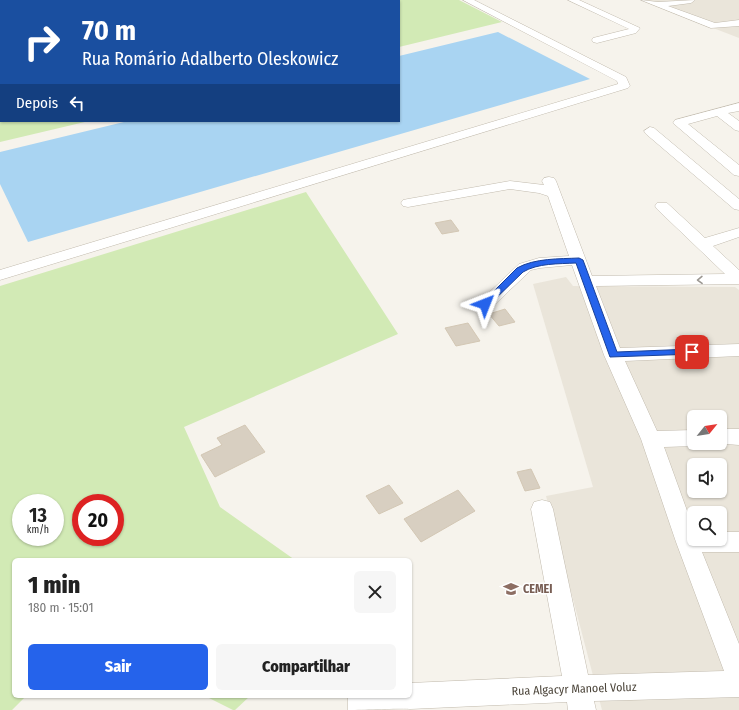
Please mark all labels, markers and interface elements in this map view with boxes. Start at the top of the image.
text: 70 m [82,14,136,47]
icon: right [16,16,68,68]
text: Rua Romário Adalberto Oleskowicz [82,48,338,70]
icon: left [66,92,88,114]
text: Depois [16,94,58,112]
one-way arrow [697,276,703,284]
position arrow [464,283,506,325]
pin [675,335,709,369]
icon: arrive [681,341,703,363]
north arrow [687,410,727,450]
map controls [687,410,727,546]
button: sound [687,458,727,498]
speed limit sign: 20 [72,494,124,546]
text: 13 [29,503,47,527]
button: search [687,506,727,546]
text: km/h [27,524,49,536]
text: 1 min [28,571,80,599]
button: close [354,571,396,613]
school or university icon: CEMEI [502,580,520,598]
place label: CEMEI [523,582,553,596]
text: 180 m · 15:01 [28,600,94,615]
button: Sair [28,644,208,690]
button: Compartilhar [216,644,396,690]
street label: Rua Algacyr Manoel Voluz [511,680,637,698]

